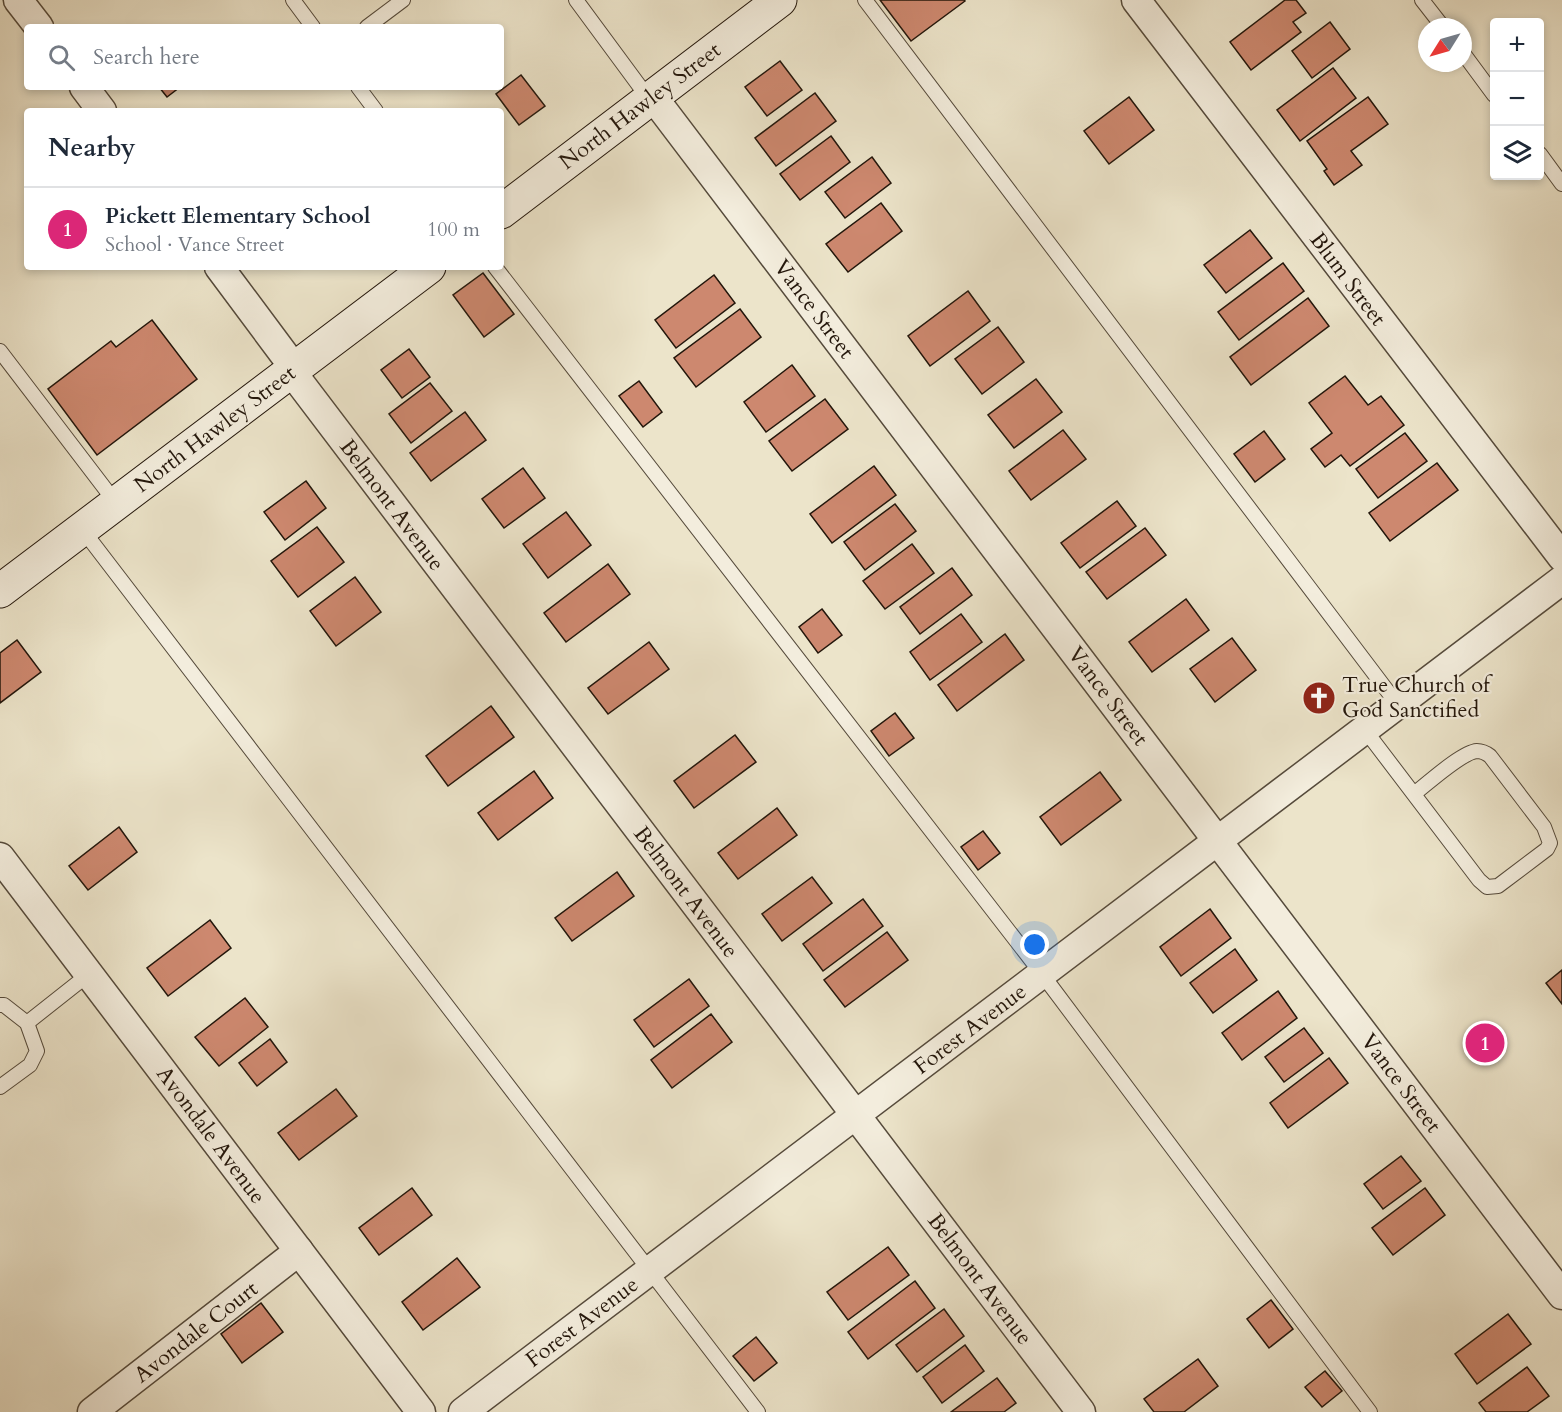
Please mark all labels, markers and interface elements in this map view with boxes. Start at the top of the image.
north arrow [1418,18,1472,72]
map controls [1490,18,1544,180]
button: + [1490,18,1544,72]
search box [24,24,504,90]
street label: North Hawley Street [553,35,727,177]
icon: search [45,41,78,74]
text: Search here [93,42,200,72]
button: − [1490,72,1544,126]
button: layers [1490,126,1544,180]
text: Nearby [48,130,136,165]
text: Pickett Elementary School [105,201,370,231]
text: 1 [62,216,73,243]
text: 100 m [427,216,480,243]
street label: Blum Street [1303,226,1393,332]
text: School · Vance Street [105,231,284,258]
street label: Vance Street [767,253,861,365]
street label: North Hawley Street [128,358,302,500]
street label: Belmont Avenue [333,433,451,577]
street label: Vance Street [1061,640,1155,752]
place label: True Church of God Sanctified [1342,670,1493,725]
church icon: True Church of God Sanctified [1301,680,1337,716]
street label: Belmont Avenue [627,820,745,964]
your location [1020,930,1049,959]
street label: Forest Avenue [907,977,1033,1081]
pin: 1 [1466,1020,1504,1066]
street label: Vance Street [1354,1027,1448,1139]
street label: Avondale Avenue [149,1060,273,1210]
street label: Belmont Avenue [921,1207,1039,1351]
street label: Forest Avenue [519,1270,645,1374]
street label: Avondale Court [128,1274,264,1390]

